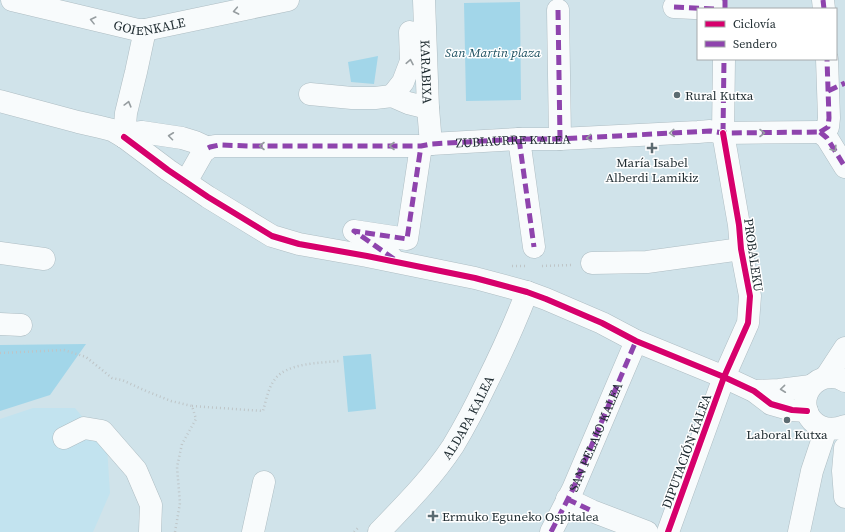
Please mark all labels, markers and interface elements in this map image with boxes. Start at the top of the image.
one-way arrow [233,6,239,15]
legend [697,8,837,60]
street label: GOIENKALE [112,14,187,39]
one-way arrow [90,16,96,24]
text: Ciclovía [733,16,777,32]
text: Sendero [733,36,777,52]
street label: KARABIXA [416,40,436,105]
park label: San Martin plaza [445,44,541,61]
one-way arrow [405,58,413,65]
place label: Rural Kutxa [685,87,754,104]
marker: Rural Kutxa [672,90,682,100]
one-way arrow [123,101,132,108]
one-way arrow [759,128,765,137]
one-way arrow [669,129,675,138]
street label: ZUBIAURRE KALEA [455,130,571,152]
one-way arrow [168,132,174,141]
one-way arrow [586,133,592,142]
one-way arrow [259,142,265,150]
one-way arrow [389,142,395,150]
marker: María Isabel Alberdi Lamikiz [647,143,657,153]
one-way arrow [829,144,836,151]
place label: María Isabel Alberdi Lamikiz [605,154,699,186]
street label: PROBALEKU [740,217,767,294]
street label: ALDAPA KALEA [438,372,498,463]
street label: SAN PELAIO KALEA [565,379,627,494]
one-way arrow [780,385,786,394]
street label: DIPUTACIÓN KALEA [658,391,715,511]
marker: Laboral Kutxa [782,415,792,425]
place label: Laboral Kutxa [746,426,828,443]
place label: Ermuko Eguneko Ospitalea [442,508,599,525]
marker: Ermuko Eguneko Ospitalea [427,510,439,522]

